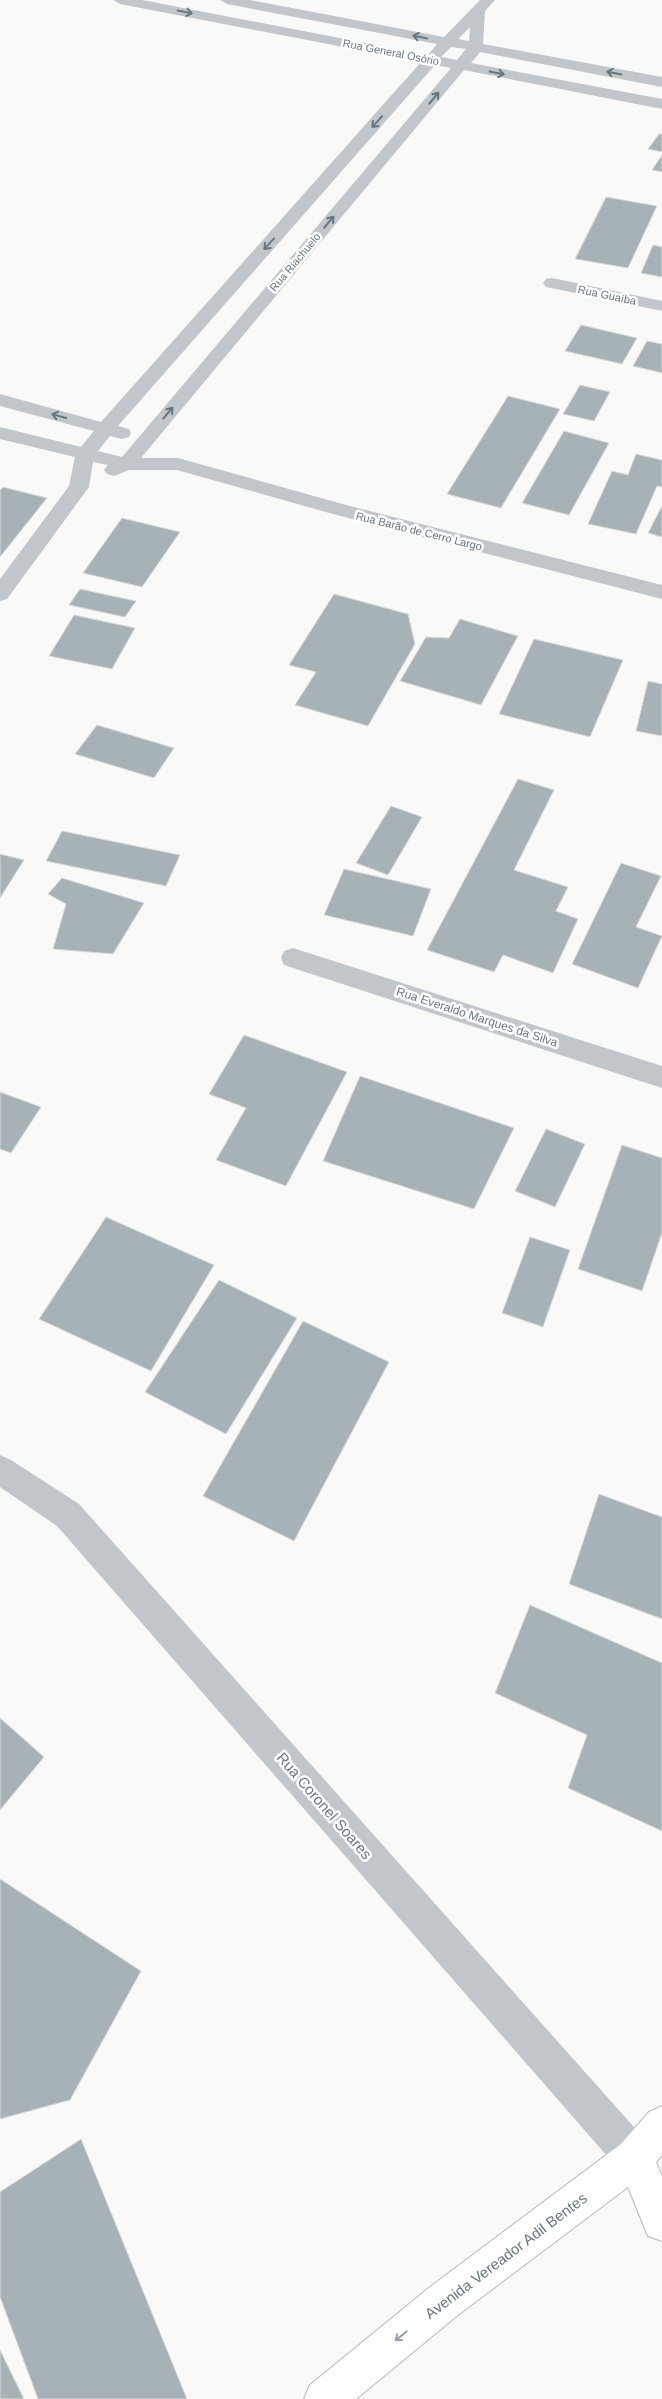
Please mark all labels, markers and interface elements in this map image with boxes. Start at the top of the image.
one-way arrow [177,8,193,18]
one-way arrow [412,31,428,41]
street label: Rua General Osório [342,37,440,67]
one-way arrow [606,67,622,77]
one-way arrow [489,69,505,78]
one-way arrow [428,91,440,104]
one-way arrow [371,116,383,129]
one-way arrow [324,216,335,229]
street label: Rua Riachuelo [267,231,323,293]
one-way arrow [264,238,275,251]
street label: Rua Guaíba [577,283,638,307]
one-way arrow [162,407,173,420]
one-way arrow [52,411,68,420]
street label: Rua Barão de Cerro Largo [355,509,483,553]
street label: Rua Everaldo Marques da Silva [395,984,560,1050]
street label: Rua Coronel Soares [273,1749,375,1863]
street label: Avenida Vereador Adil Bentes [421,2189,590,2322]
one-way arrow [395,2331,408,2342]

